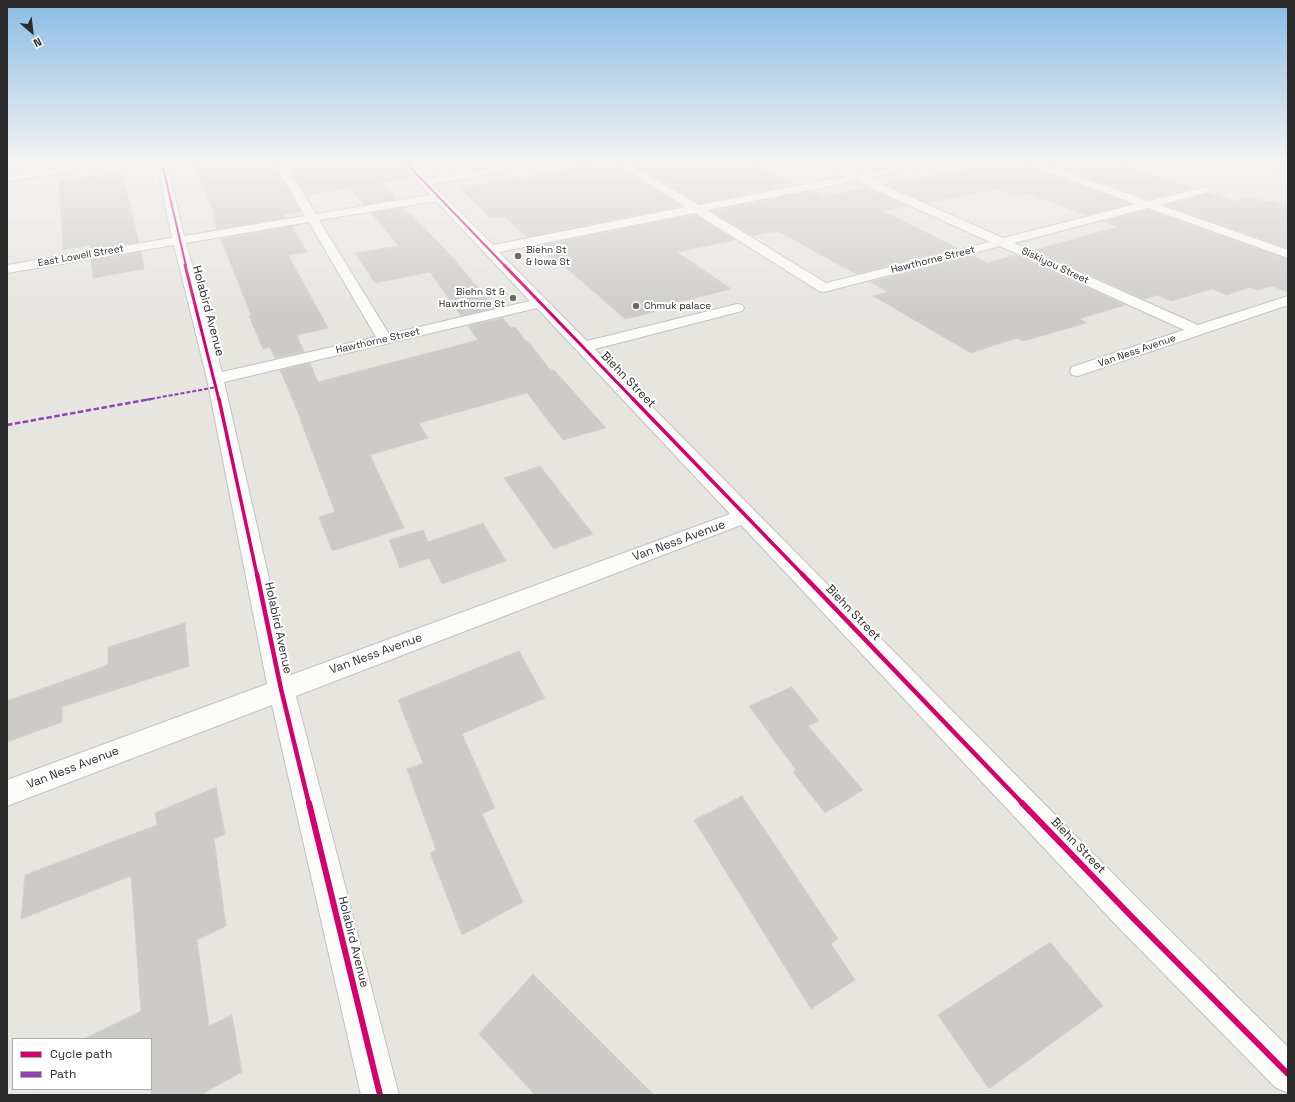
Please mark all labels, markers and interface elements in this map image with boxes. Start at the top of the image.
north arrow [12,12,52,52]
text: N [31,35,44,51]
street label: East Lowell Street [37,243,125,269]
place label: Biehn St & Iowa St [526,244,570,268]
street label: Hawthorne Street [890,244,976,276]
street label: Siskiyou Street [1019,245,1091,287]
marker: Biehn St & Iowa St [513,251,523,261]
street label: Holabird Avenue [189,264,227,358]
place label: Biehn St & Hawthorne St [439,286,505,310]
marker: Biehn St & Hawthorne St [508,293,518,303]
place label: Chmuk palace [644,300,711,312]
marker: Chmuk palace [631,301,641,311]
street label: Hawthorne Street [335,325,421,357]
street label: Van Ness Avenue [1097,332,1177,370]
street label: Biehn Street [598,349,658,411]
street label: Van Ness Avenue [631,518,727,564]
street label: Holabird Avenue [261,581,295,675]
street label: Biehn Street [823,582,883,644]
street label: Van Ness Avenue [328,631,424,677]
street label: Van Ness Avenue [25,744,121,792]
street label: Biehn Street [1048,815,1108,877]
street label: Holabird Avenue [335,895,371,989]
legend [12,1038,152,1090]
text: Cycle path [50,1046,112,1062]
text: Path [50,1066,76,1082]

